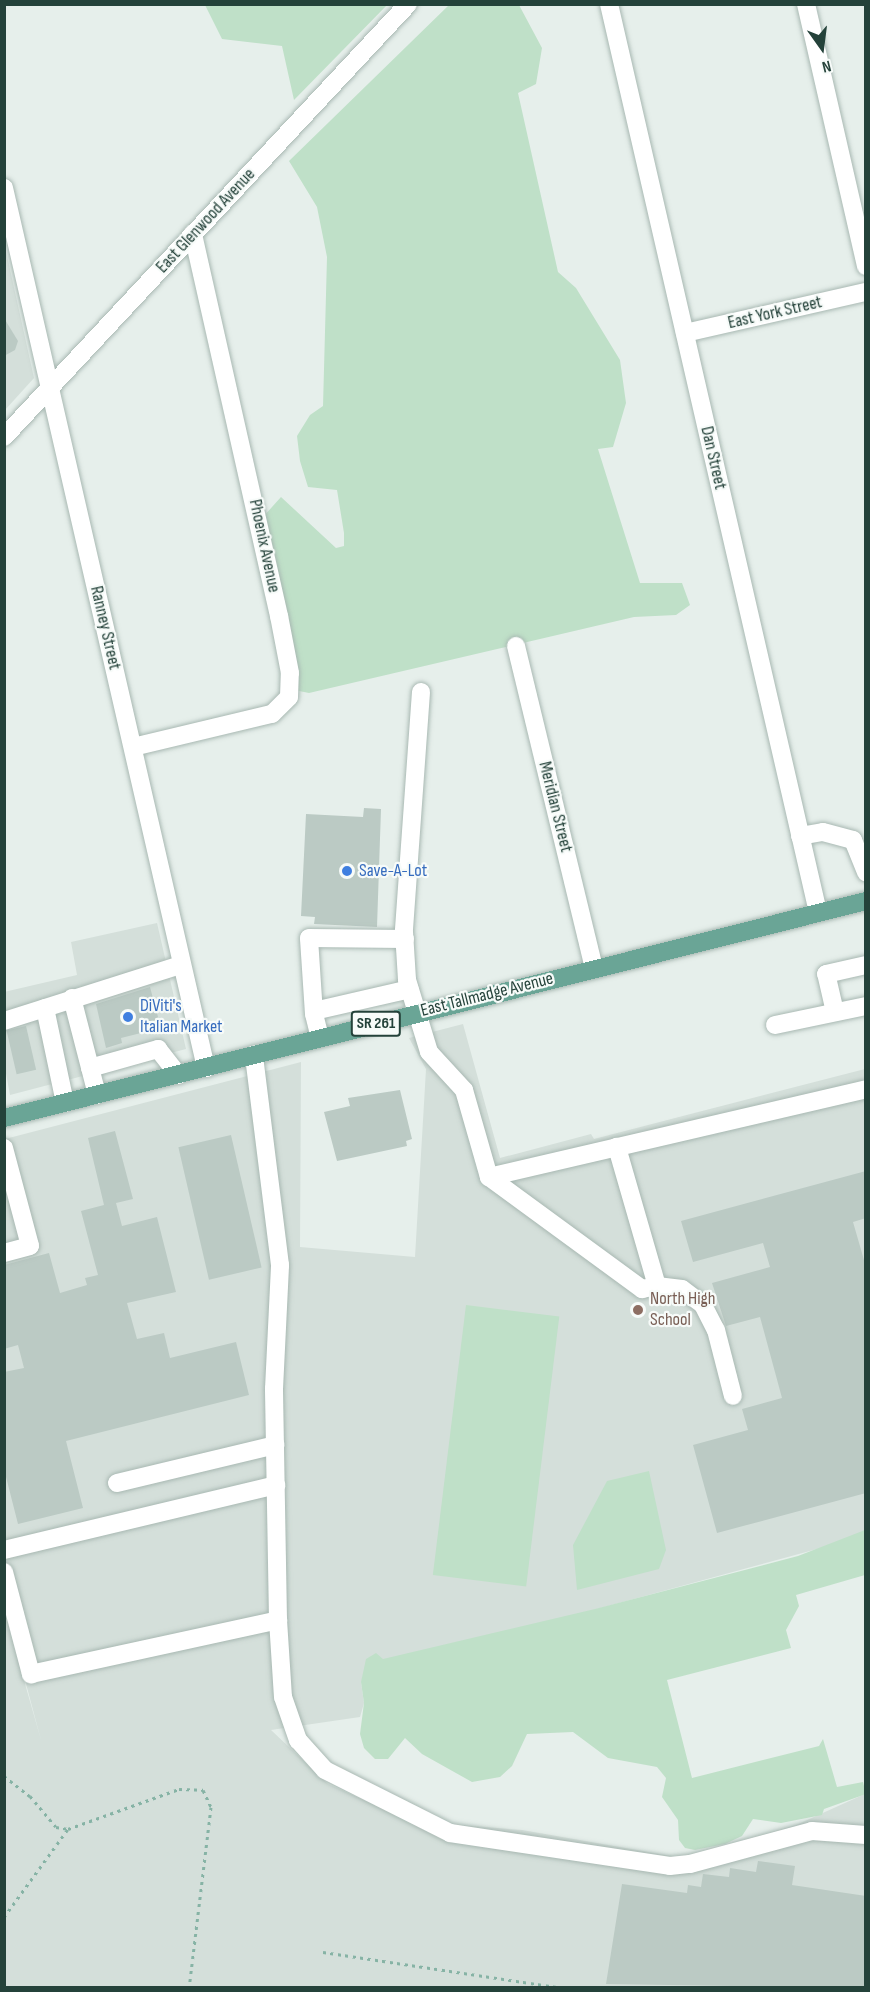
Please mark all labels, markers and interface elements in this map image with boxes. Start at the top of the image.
north arrow [792,18,852,78]
text: N [820,56,833,76]
street label: East Glenwood Avenue [152,164,260,278]
street label: East York Street [726,292,824,334]
street label: Dan Street [695,424,731,492]
street label: Phoenix Avenue [244,497,284,595]
street label: Ranney Street [85,584,125,672]
street label: Meridian Street [533,759,577,855]
place label: Save-A-Lot [359,860,427,882]
marker: Save-A-Lot [340,864,354,878]
street label: East Tallmadge Avenue [418,968,556,1022]
place label: DiViti's Italian Market [140,996,223,1038]
marker: DiViti's Italian Market [121,1010,135,1024]
road number: SR 261 [350,1011,401,1037]
place label: North High School [650,1289,715,1332]
marker: North High School [631,1303,645,1317]

